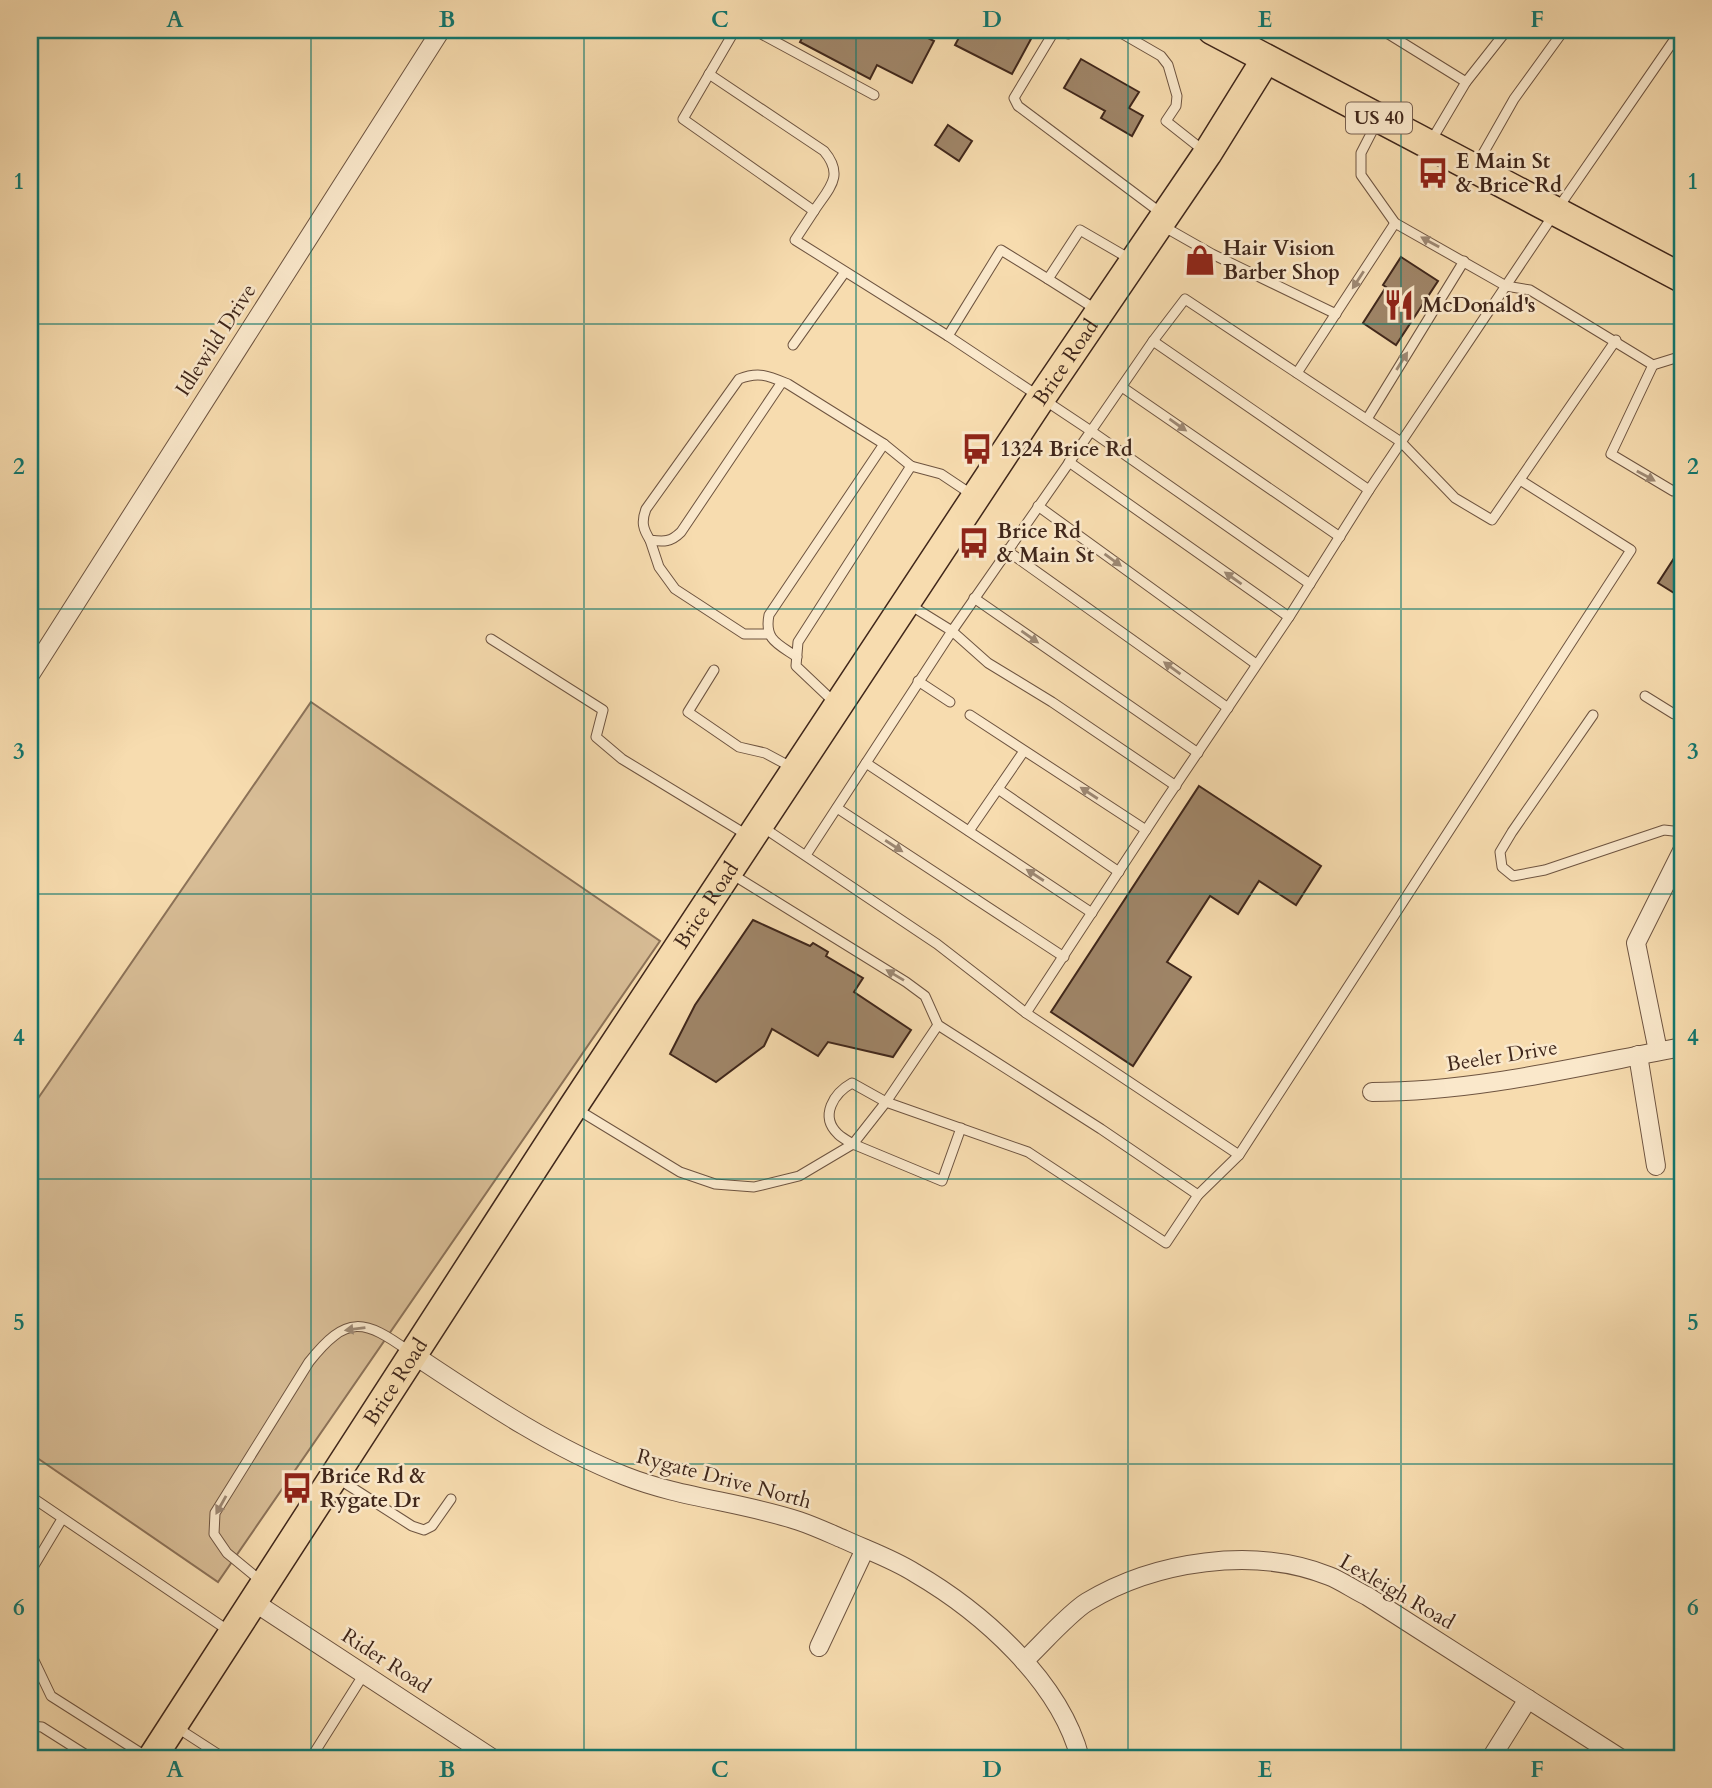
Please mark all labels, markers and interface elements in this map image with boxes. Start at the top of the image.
text: A [166,4,184,35]
text: B [439,4,455,35]
text: C [711,4,729,35]
text: D [982,4,1002,35]
text: E [1258,4,1272,35]
text: F [1530,4,1544,35]
road number: US 40 [1346,102,1412,134]
place label: E Main St & Brice Rd [1456,147,1562,200]
bus stop icon: E Main St & Brice Rd [1416,156,1450,190]
text: 1 [13,166,25,197]
text: 1 [1687,166,1699,197]
place label: Hair Vision Barber Shop [1223,234,1340,287]
one-way arrow [1420,236,1439,248]
shop icon: Hair Vision Barber Shop [1183,243,1217,277]
one-way arrow [1351,270,1364,290]
street label: Idlewild Drive [169,278,263,402]
restaurant icon: McDonald's [1382,288,1416,322]
place label: McDonald's [1422,291,1536,320]
street label: Brice Road [1026,313,1105,411]
one-way arrow [1396,351,1409,370]
one-way arrow [1169,418,1187,432]
bus stop icon: 1324 Brice Rd [960,432,994,466]
place label: 1324 Brice Rd [1000,435,1133,464]
text: 2 [13,451,25,482]
text: 2 [1687,451,1699,482]
one-way arrow [1636,470,1656,482]
place label: Brice Rd & Main St [997,517,1095,570]
bus stop icon: Brice Rd & Main St [957,526,991,560]
one-way arrow [1104,553,1122,567]
one-way arrow [1224,571,1242,585]
one-way arrow [1021,630,1039,644]
one-way arrow [1163,661,1181,675]
text: 3 [13,736,25,767]
text: 3 [1687,736,1699,767]
one-way arrow [1079,786,1099,799]
one-way arrow [884,839,903,852]
street label: Brice Road [667,856,745,954]
one-way arrow [1026,869,1045,882]
one-way arrow [885,969,904,981]
text: 4 [13,1022,25,1053]
text: 4 [1687,1022,1699,1053]
street label: Beeler Drive [1444,1033,1560,1079]
text: 5 [13,1307,25,1338]
text: 5 [1687,1307,1699,1338]
one-way arrow [344,1323,366,1334]
street label: Brice Road [356,1332,434,1431]
street label: Rygate Drive North [633,1442,815,1516]
place label: Brice Rd & Rygate Dr [320,1462,427,1515]
bus stop icon: Brice Rd & Rygate Dr [280,1471,314,1505]
one-way arrow [215,1495,227,1514]
street label: Lexleigh Road [1334,1547,1460,1637]
text: 6 [13,1592,25,1623]
text: 6 [1687,1592,1699,1623]
street label: Rider Road [336,1621,436,1701]
text: A [166,1754,184,1785]
text: B [439,1754,455,1785]
text: C [711,1754,729,1785]
text: D [982,1754,1002,1785]
text: E [1258,1754,1272,1785]
text: F [1530,1754,1544,1785]

